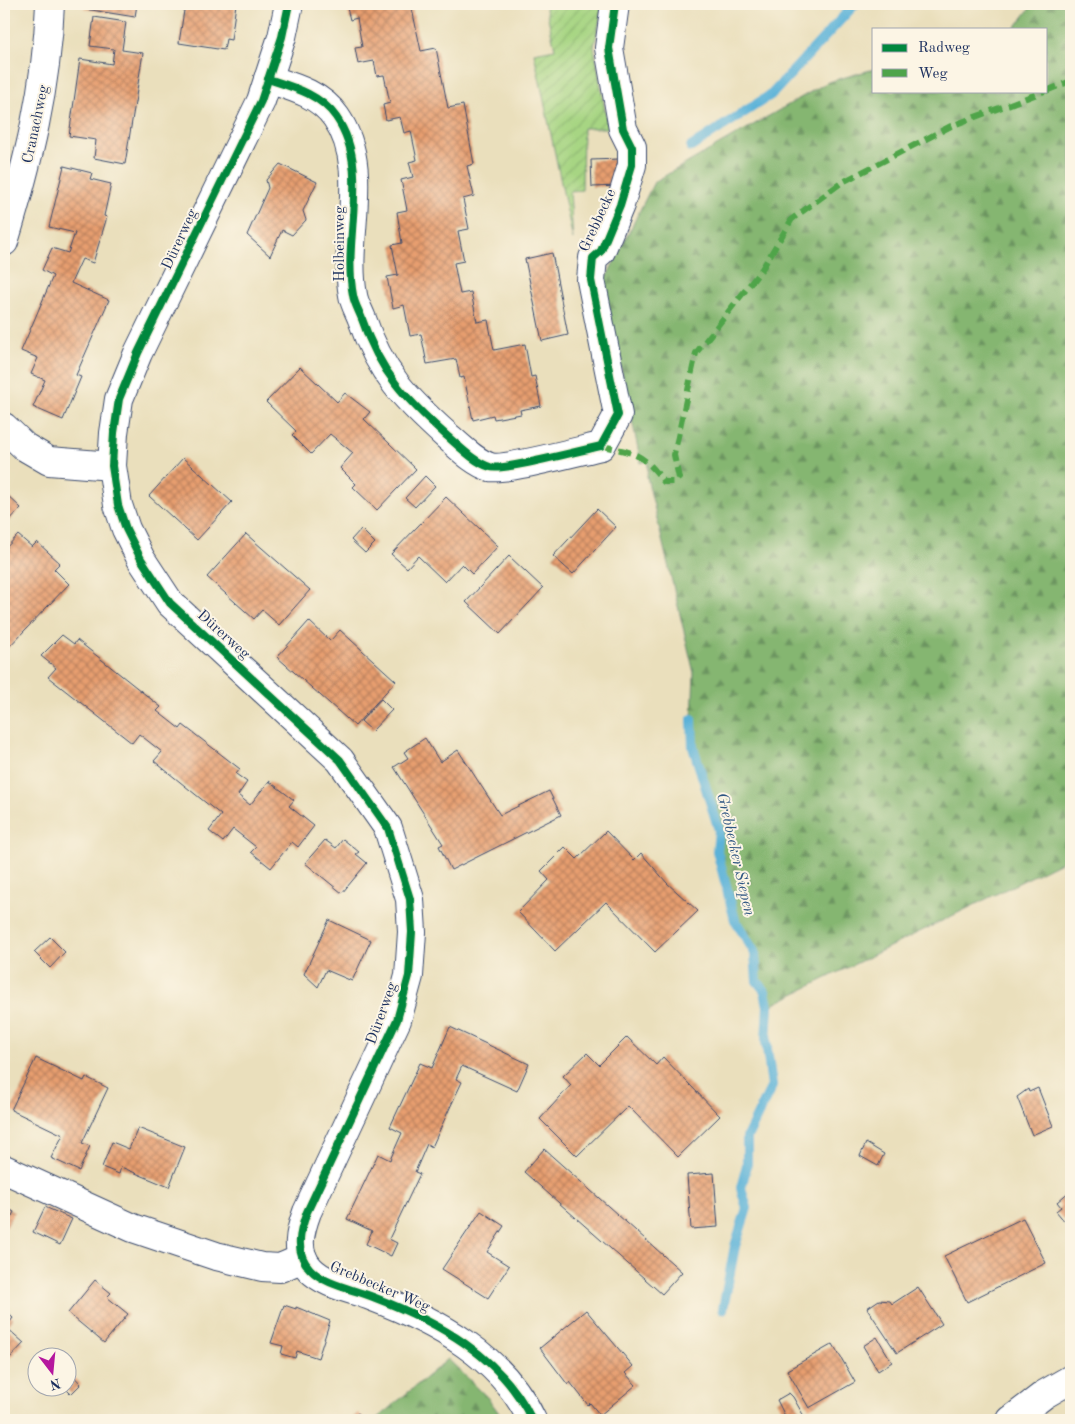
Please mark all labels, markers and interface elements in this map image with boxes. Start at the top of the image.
legend [872,28,1048,92]
text: Radweg [918,41,970,56]
text: Weg [918,67,948,82]
street label: Cranachweg [21,84,52,165]
street label: Grebbecke [577,187,619,254]
street label: Holbeinweg [333,206,348,282]
street label: Dürerweg [160,207,201,272]
street label: Dürerweg [194,608,252,662]
water label: Grebbecker Siepen [713,791,757,918]
street label: Dürerweg [364,980,401,1047]
street label: Grebbecker Weg [327,1260,432,1315]
north arrow [28,1346,78,1396]
text: N [48,1375,62,1392]

